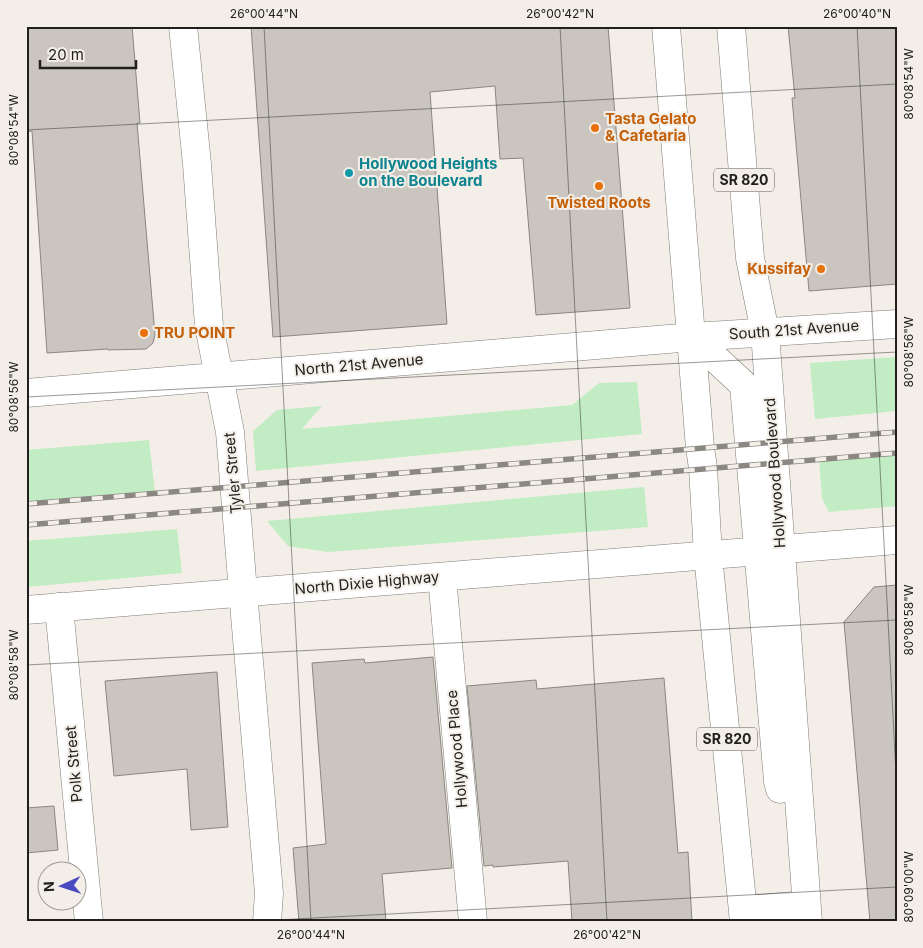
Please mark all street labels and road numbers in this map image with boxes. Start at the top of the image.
road number: SR 820 [714,168,774,192]
street label: South 21st Avenue [728,315,860,344]
street label: North 21st Avenue [294,349,424,380]
street label: Hollywood Boulevard [760,397,789,549]
street label: Tyler Street [219,431,246,515]
street label: North Dixie Highway [294,567,441,598]
street label: Hollywood Place [442,689,471,809]
street label: Polk Street [61,725,86,803]
road number: SR 820 [697,728,757,751]

